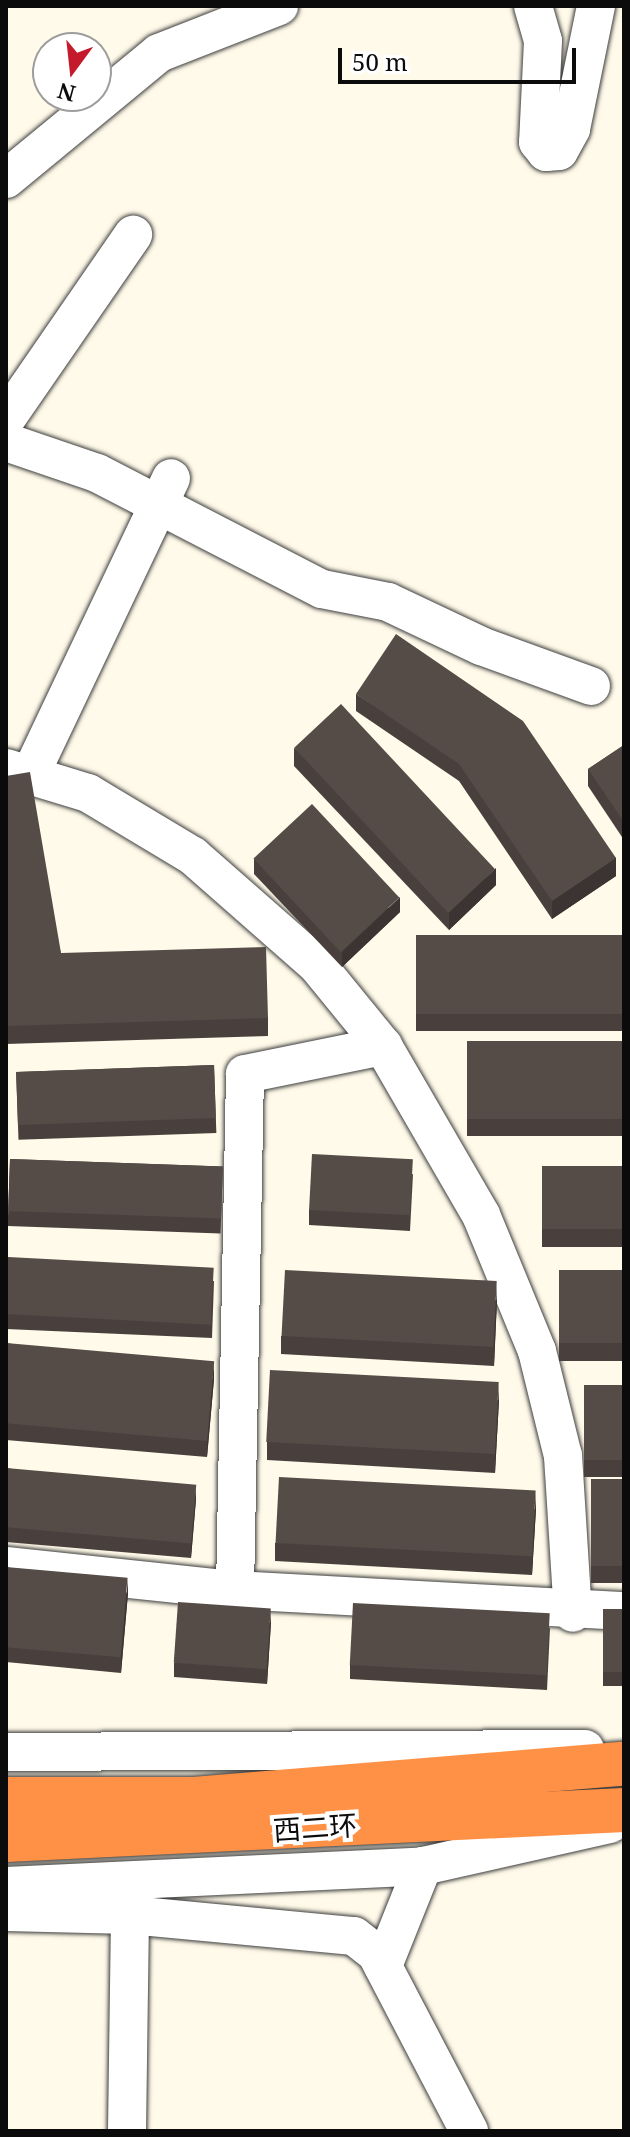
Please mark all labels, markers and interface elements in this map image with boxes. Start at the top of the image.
north arrow [32,32,112,112]
scale bar [342,32,580,82]
text: 50 m [352,45,408,78]
text: N [54,77,79,110]
street label: 西二环 [272,1807,358,1847]

